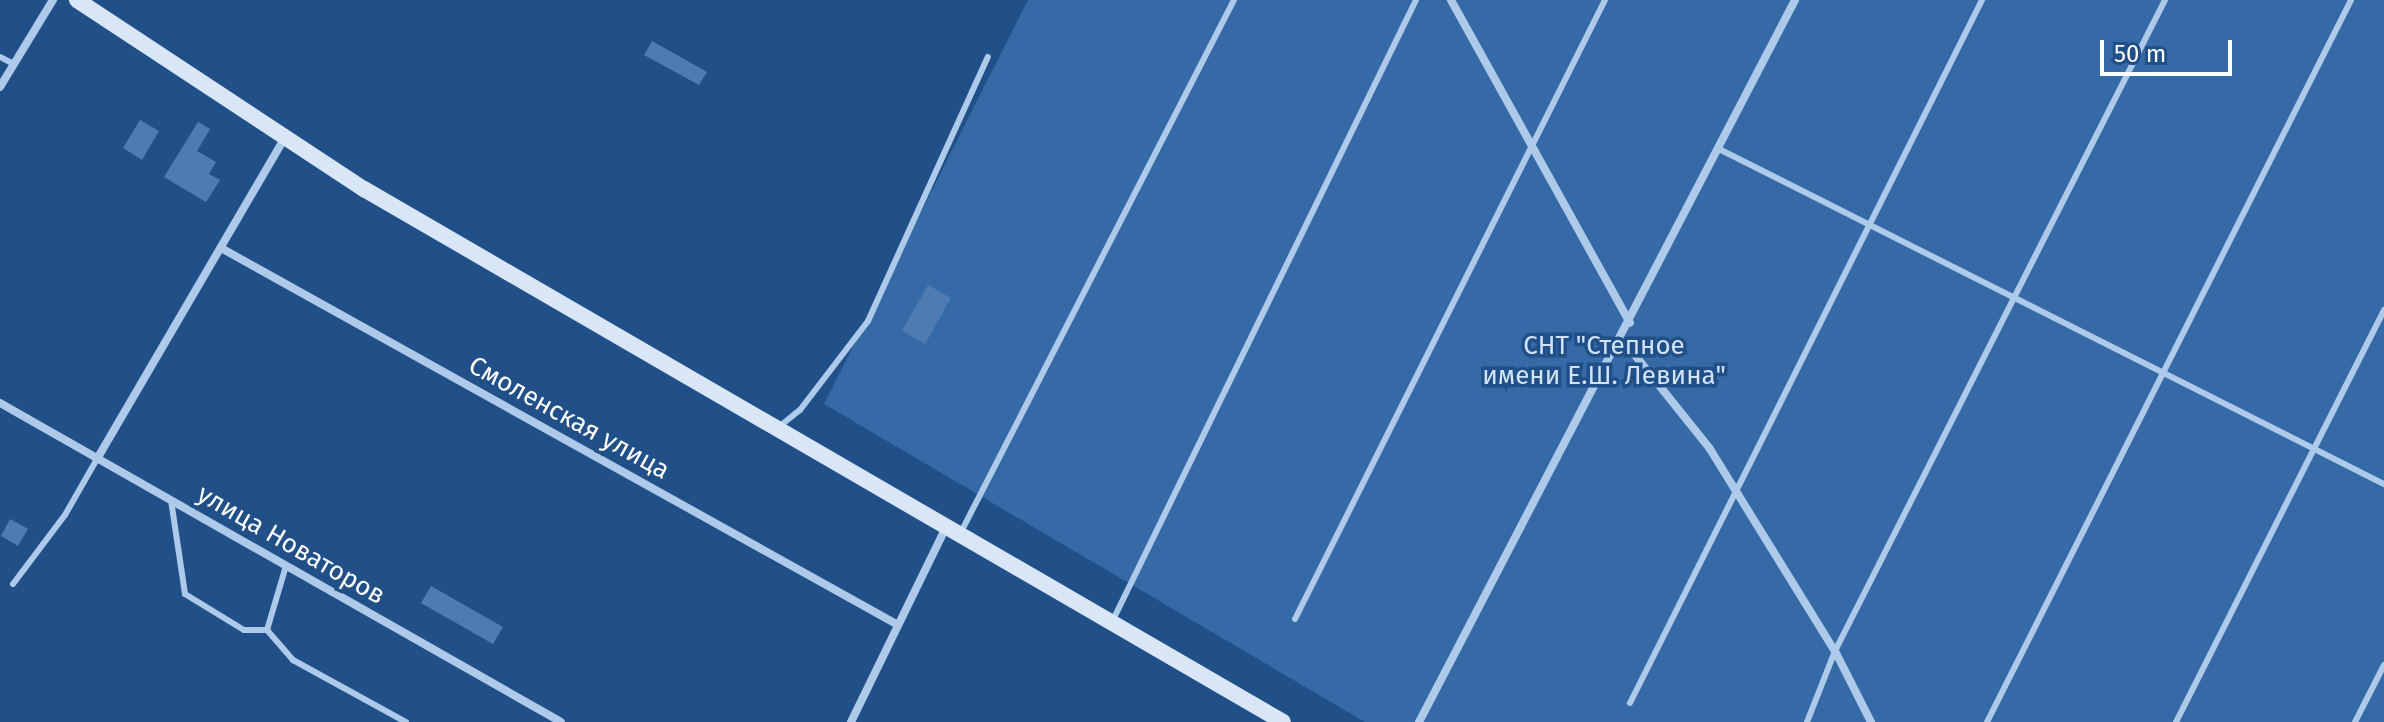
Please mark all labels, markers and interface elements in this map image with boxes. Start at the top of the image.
scale bar [2104,24,2236,74]
text: 50 m [2114,40,2166,68]
park label: СНТ "Степное имени Е.Ш. Левина" [1482,330,1726,392]
street label: Смоленская улица [463,350,675,486]
street label: улица Новаторов [192,479,390,611]

